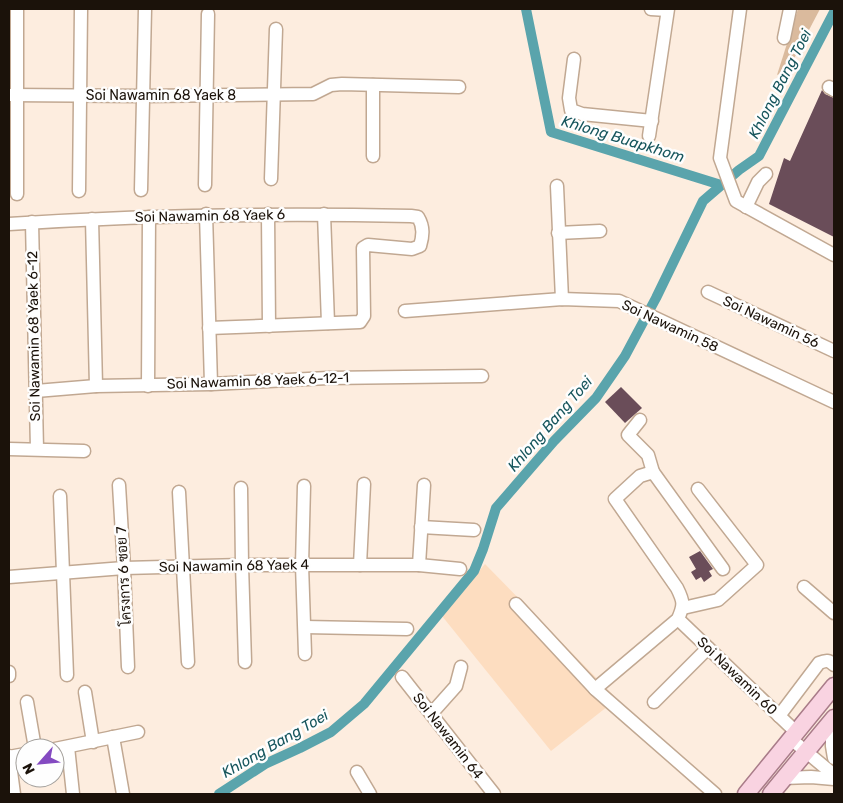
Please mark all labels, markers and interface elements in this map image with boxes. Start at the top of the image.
water label: Khlong Bang Toei [745,26,815,142]
street label: Soi Nawamin 68 Yaek 8 [86,87,236,104]
water label: Khlong Buapkhom [559,112,687,166]
street label: Soi Nawamin 68 Yaek 6 [135,206,285,226]
street label: Soi Nawamin 68 Yaek 6-12 [24,251,44,421]
street label: Soi Nawamin 56 [720,292,822,352]
street label: Soi Nawamin 58 [619,296,721,356]
street label: Soi Nawamin 68 Yaek 6-12-1 [167,369,349,393]
water label: Khlong Bang Toei [504,373,596,475]
street label: โครงการ 6 ซอย 7 [113,526,135,627]
street label: Soi Nawamin 68 Yaek 4 [159,556,310,576]
street label: Soi Nawamin 60 [693,633,781,719]
street label: Soi Nawamin 64 [409,690,487,783]
water label: Khlong Bang Toei [218,706,332,782]
north arrow [15,738,65,788]
text: N [19,760,39,777]

